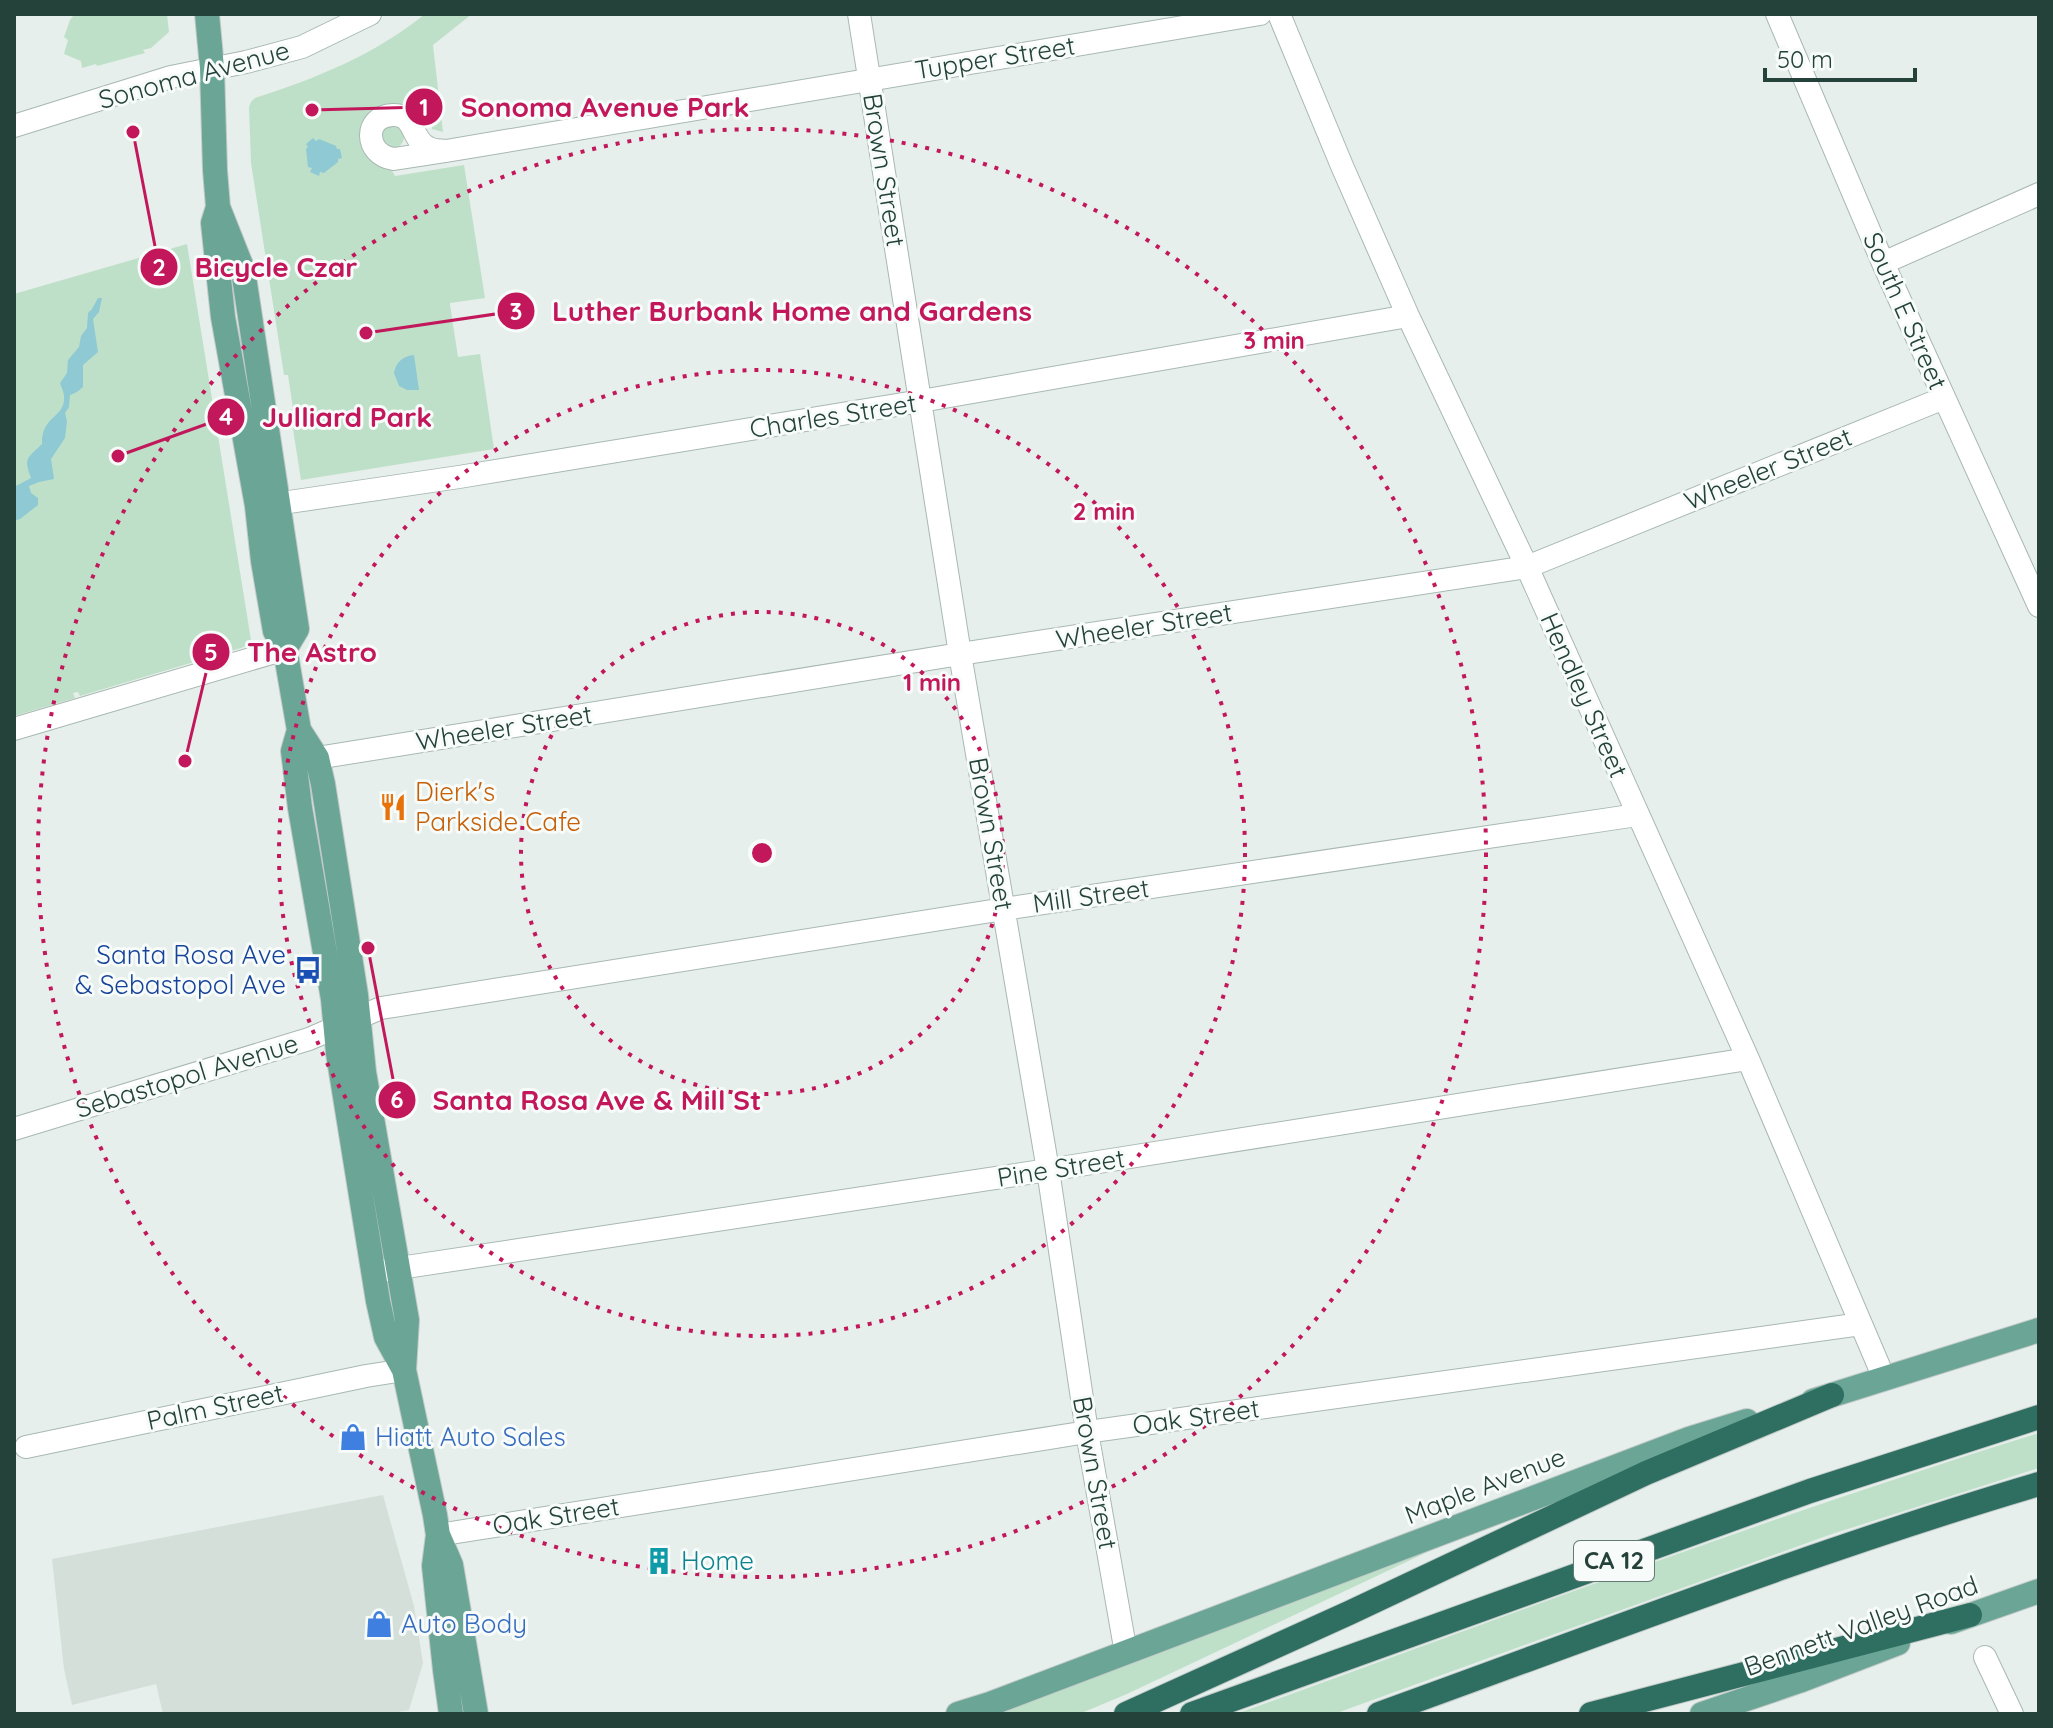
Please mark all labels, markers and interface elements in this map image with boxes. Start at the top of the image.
street label: Tupper Street [912,29,1077,86]
scale bar [1765,32,1915,82]
street label: Sonoma Avenue [95,33,293,116]
text: 50 m [1777,44,1833,74]
callout: Sonoma Avenue Park [404,81,765,133]
text: Sonoma Avenue Park [461,89,749,124]
street label: Brown Street [856,91,913,249]
text: 1 [419,92,429,122]
street label: South E Street [1856,227,1955,395]
callout: Bicycle Czar [139,241,374,293]
text: Bicycle Czar [195,249,357,284]
text: 2 [152,252,166,282]
callout: Luther Burbank Home and Gardens [496,285,1048,337]
text: Luther Burbank Home and Gardens [552,293,1032,328]
text: 3 [510,296,522,326]
text: 3 min [1243,325,1305,355]
street label: Charles Street [747,386,919,445]
callout: Julliard Park [206,391,448,443]
text: Julliard Park [262,399,432,434]
text: 4 [219,401,233,431]
street label: Wheeler Street [1679,420,1856,517]
text: 2 min [1073,496,1135,526]
street label: Wheeler Street [1054,595,1234,656]
street label: Hendley Street [1533,607,1636,783]
callout: The Astro [191,626,393,678]
text: The Astro [247,634,377,669]
text: 5 [204,637,218,667]
text: 1 min [903,667,961,697]
street label: Wheeler Street [414,697,594,758]
street label: Brown Street [962,755,1021,913]
place label: Dierk's Parkside Cafe [415,775,581,838]
restaurant icon: Dierk's Parkside Cafe [378,792,408,822]
centre of rings [748,839,776,867]
street label: Mill Street [1031,871,1151,920]
place label: Santa Rosa Ave & Sebastopol Ave [75,938,286,1001]
bus stop icon: Santa Rosa Ave & Sebastopol Ave [293,955,323,985]
street label: Sebastopol Avenue [72,1026,302,1125]
callout: Santa Rosa Ave & Mill St [377,1074,778,1126]
text: Santa Rosa Ave & Mill St [432,1082,762,1117]
text: 6 [390,1084,404,1114]
street label: Pine Street [995,1141,1127,1194]
street label: Palm Street [143,1376,286,1437]
street label: Oak Street [1130,1391,1261,1442]
street label: Brown Street [1066,1394,1125,1552]
place label: Hiatt Auto Sales [375,1420,566,1453]
shop icon: Hiatt Auto Sales [338,1422,368,1452]
street label: Maple Avenue [1400,1440,1570,1531]
street label: Oak Street [490,1489,622,1542]
road number: CA 12 [1574,1541,1654,1581]
place label: Home [681,1544,754,1577]
building icon: Home [644,1546,674,1576]
street label: Bennett Valley Road [1739,1568,1982,1683]
place label: Auto Body [401,1607,527,1640]
shop icon: Auto Body [364,1609,394,1639]

